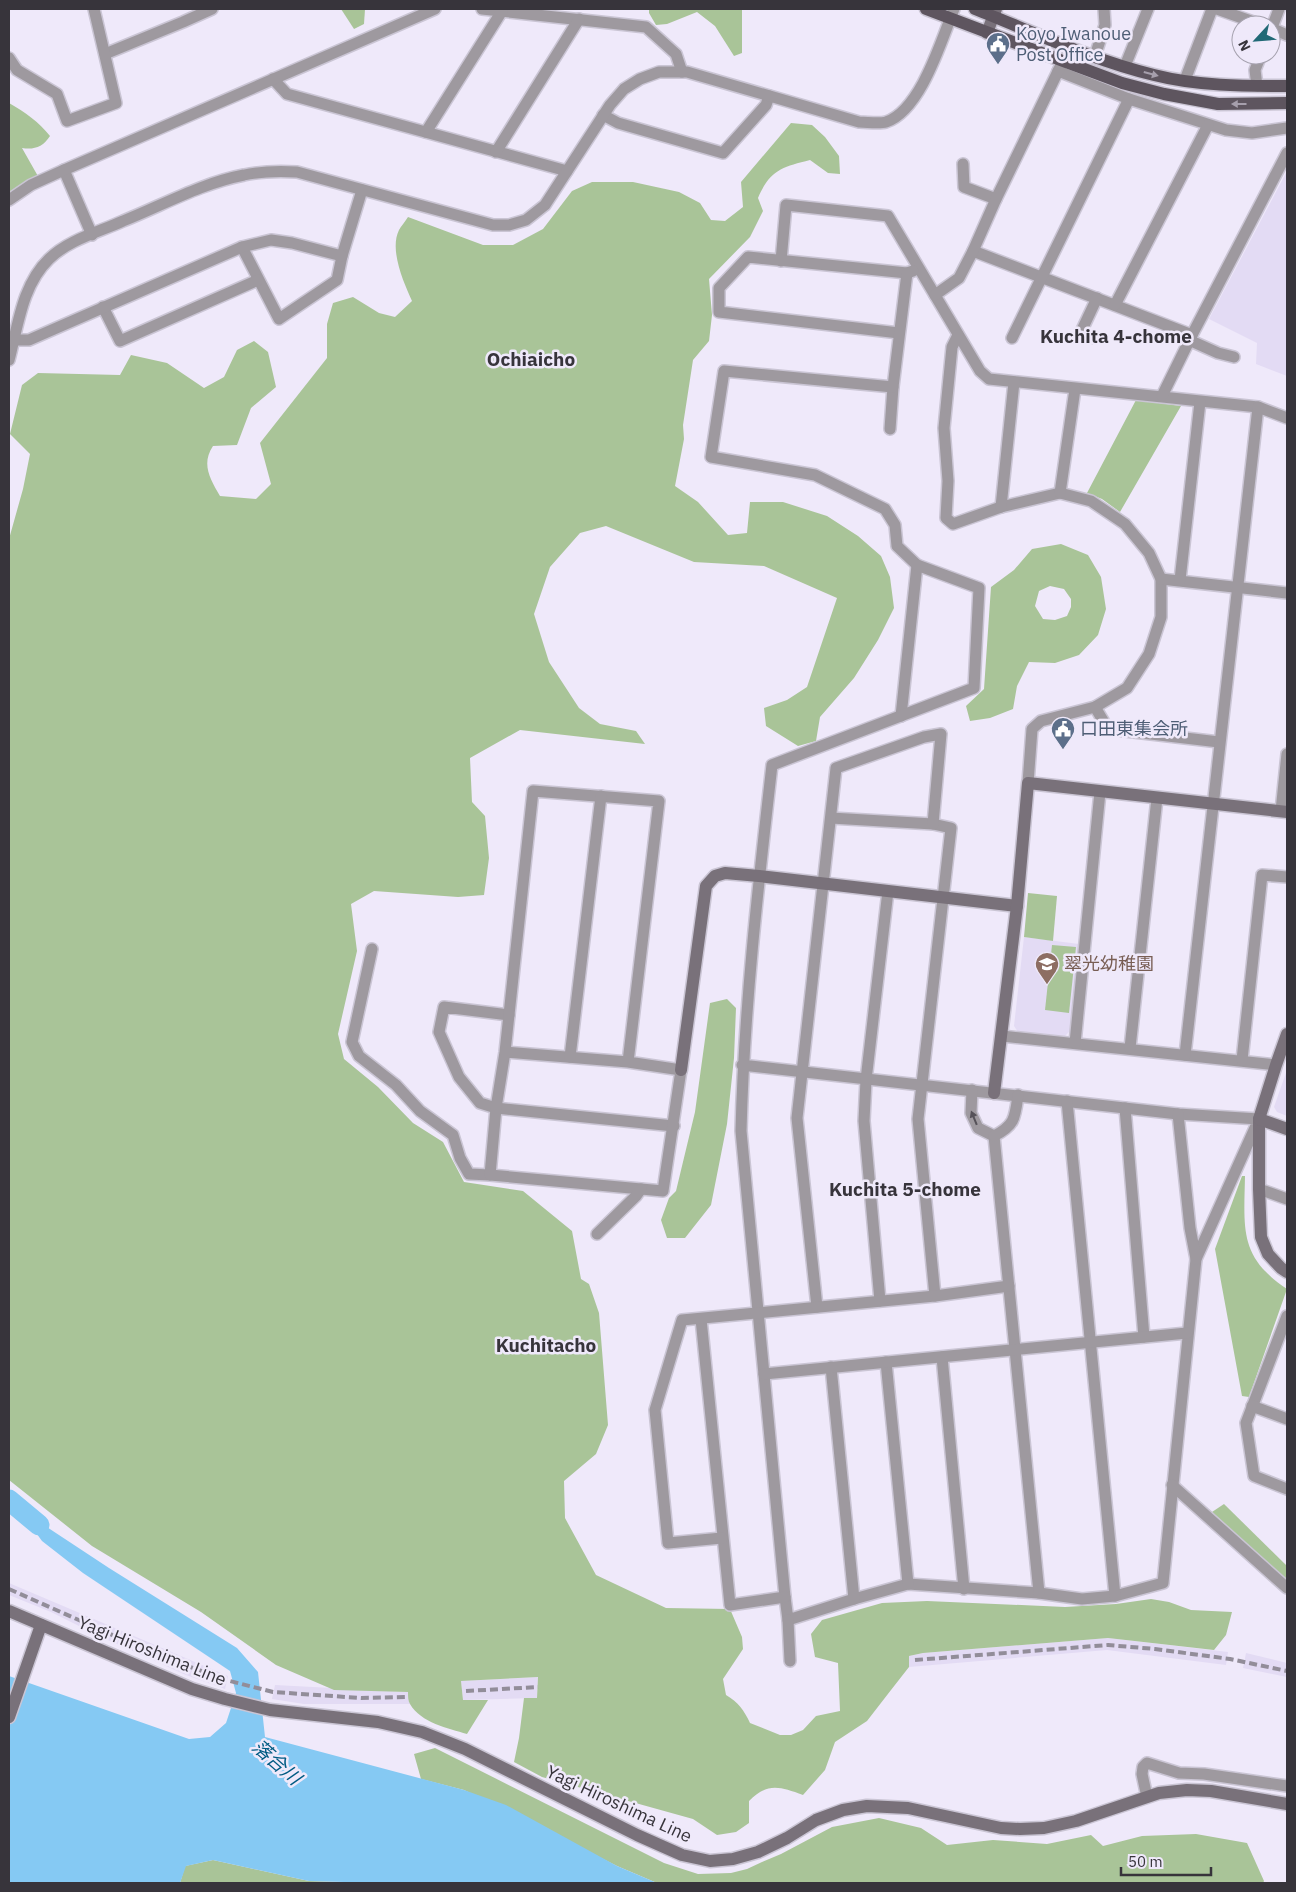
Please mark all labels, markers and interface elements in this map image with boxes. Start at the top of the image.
north arrow [1231,15,1281,65]
place label: Koyo Iwanoue Post Office [1016,22,1131,66]
public building icon: Koyo Iwanoue Post Office [985,31,1011,65]
text: N [1234,37,1255,54]
one-way arrow [1144,70,1159,78]
one-way arrow [1230,100,1246,108]
district label: Kuchita 4-chome [1040,324,1192,348]
district label: Ochiaicho [487,347,575,371]
public building icon: 口田東集会所 [1050,716,1076,750]
place label: 口田東集会所 [1080,717,1188,740]
school or university icon: 翠光幼稚園 [1034,951,1060,985]
place label: 翠光幼稚園 [1064,952,1154,975]
one-way arrow [970,1110,978,1125]
district label: Kuchita 5-chome [829,1177,981,1201]
district label: Kuchitacho [496,1333,597,1357]
street label: Yagi Hiroshima Line [75,1610,230,1691]
water label: 落合川 [248,1734,308,1791]
street label: Yagi Hiroshima Line [543,1760,696,1847]
scale bar [1121,1844,1211,1876]
text: 50 m [1128,1852,1163,1871]

